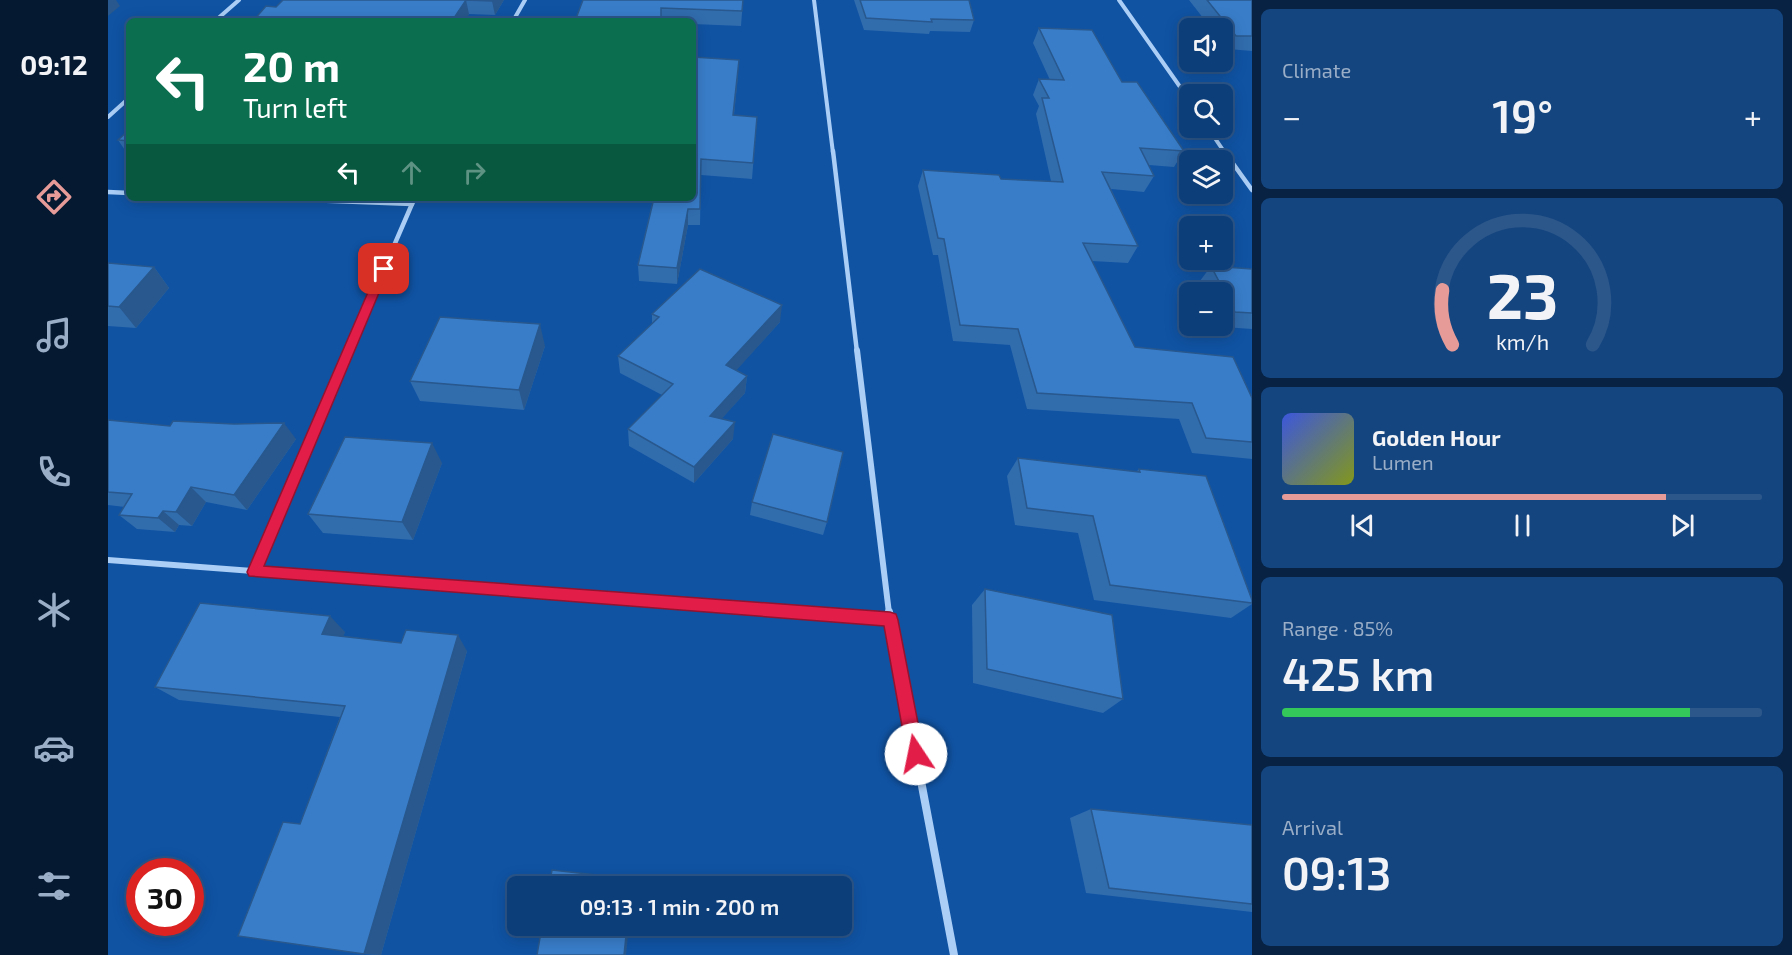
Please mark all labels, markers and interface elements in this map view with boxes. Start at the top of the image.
map controls [1179,18,1233,336]
button: sound [1179,18,1233,72]
text: 20 m [243,40,340,90]
icon: left [144,42,222,120]
text: 09:12 [20,48,88,80]
text: Climate [1282,58,1351,82]
button: search [1179,84,1233,138]
text: 19° [1492,88,1553,142]
text: Turn left [243,91,347,123]
text: − [1282,96,1301,136]
text: + [1744,96,1762,136]
button: layers [1179,150,1233,204]
icon: left [332,156,365,189]
icon: ahead [395,156,428,189]
icon: right [458,156,491,189]
icon: directions [33,176,75,218]
button: + [1179,216,1233,270]
pin [358,243,409,294]
icon: arrive [367,252,400,285]
text: 23 [1486,257,1558,332]
button: − [1179,282,1233,336]
icon: music [33,314,75,356]
text: km/h [1495,330,1549,355]
text: Golden Hour [1372,424,1501,450]
text: Lumen [1372,450,1434,474]
icon: phone [33,451,75,493]
icon: previous [1346,509,1379,542]
icon: pause [1506,509,1539,542]
icon: next [1666,509,1699,542]
icon: climate [33,589,75,631]
text: Range · 85% [1282,616,1393,640]
text: 425 km [1282,646,1434,700]
position arrow [884,722,948,786]
icon: car [33,727,75,769]
text: Arrival [1282,815,1343,839]
text: 09:13 [1282,845,1391,899]
speed limit sign: 30 [126,858,204,936]
icon: filters [33,865,75,907]
text: 09:13 · 1 min · 200 m [580,893,779,919]

